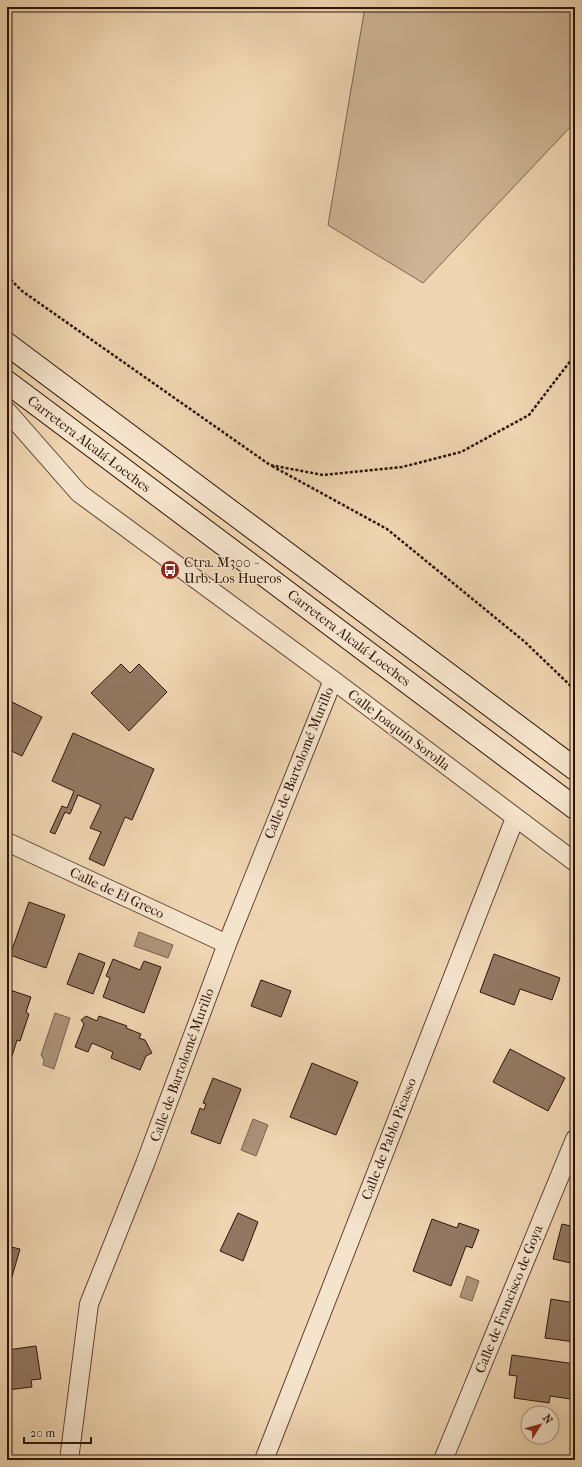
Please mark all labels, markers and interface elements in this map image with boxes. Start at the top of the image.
street label: Carretera Alcalá-Loeches [24,392,154,496]
place label: Ctra. M300 - Urb. Los Hueros [184,554,282,587]
bus stop icon: Ctra. M300 - Urb. Los Hueros [159,559,181,581]
street label: Carretera Alcalá-Loeches [284,586,414,690]
street label: Calle de Bartolomé Murillo [261,685,337,841]
street label: Calle Joaquín Sorolla [344,686,454,774]
street label: Calle de El Greco [67,864,167,922]
street label: Calle de Bartolomé Murillo [146,986,218,1144]
street label: Calle de Pablo Picasso [358,1076,420,1202]
street label: Calle de Francisco de Goya [471,1222,547,1376]
north arrow [520,1405,560,1445]
text: N [540,1412,556,1427]
scale bar [24,1419,91,1445]
text: 20 m [30,1426,55,1440]

